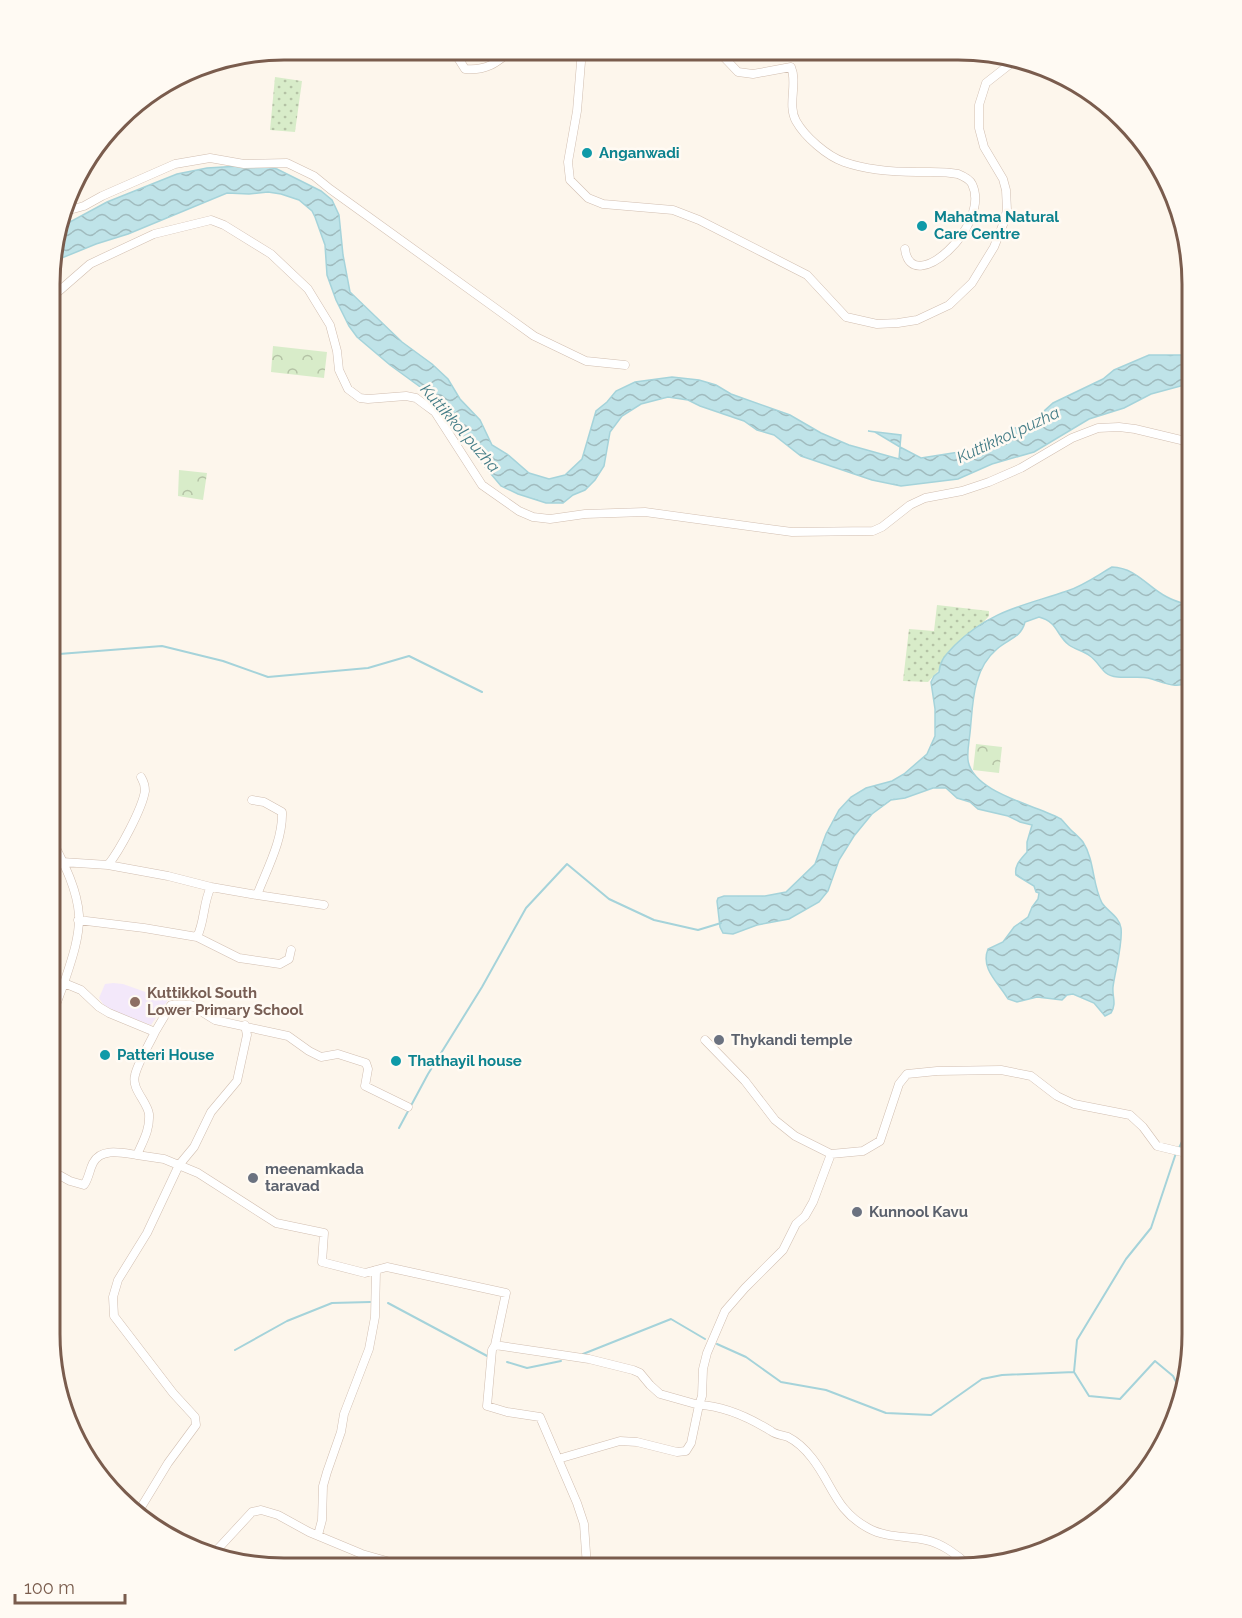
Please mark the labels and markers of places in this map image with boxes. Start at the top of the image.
place label: Anganwadi [599,144,680,162]
marker: Anganwadi [580,146,594,160]
place label: Mahatma Natural Care Centre [934,208,1059,243]
marker: Mahatma Natural Care Centre [915,219,929,233]
place label: Kuttikkol South Lower Primary School [147,984,304,1019]
marker: Kuttikkol South Lower Primary School [128,995,142,1009]
place label: Thykandi temple [731,1031,852,1049]
marker: Thykandi temple [712,1033,726,1047]
place label: Patteri House [117,1046,214,1064]
marker: Patteri House [98,1048,112,1062]
place label: Thathayil house [408,1052,522,1070]
marker: Thathayil house [389,1054,403,1068]
place label: meenamkada taravad [265,1160,364,1195]
marker: meenamkada taravad [246,1171,260,1185]
place label: Kunnool Kavu [869,1203,968,1221]
marker: Kunnool Kavu [850,1205,864,1219]

